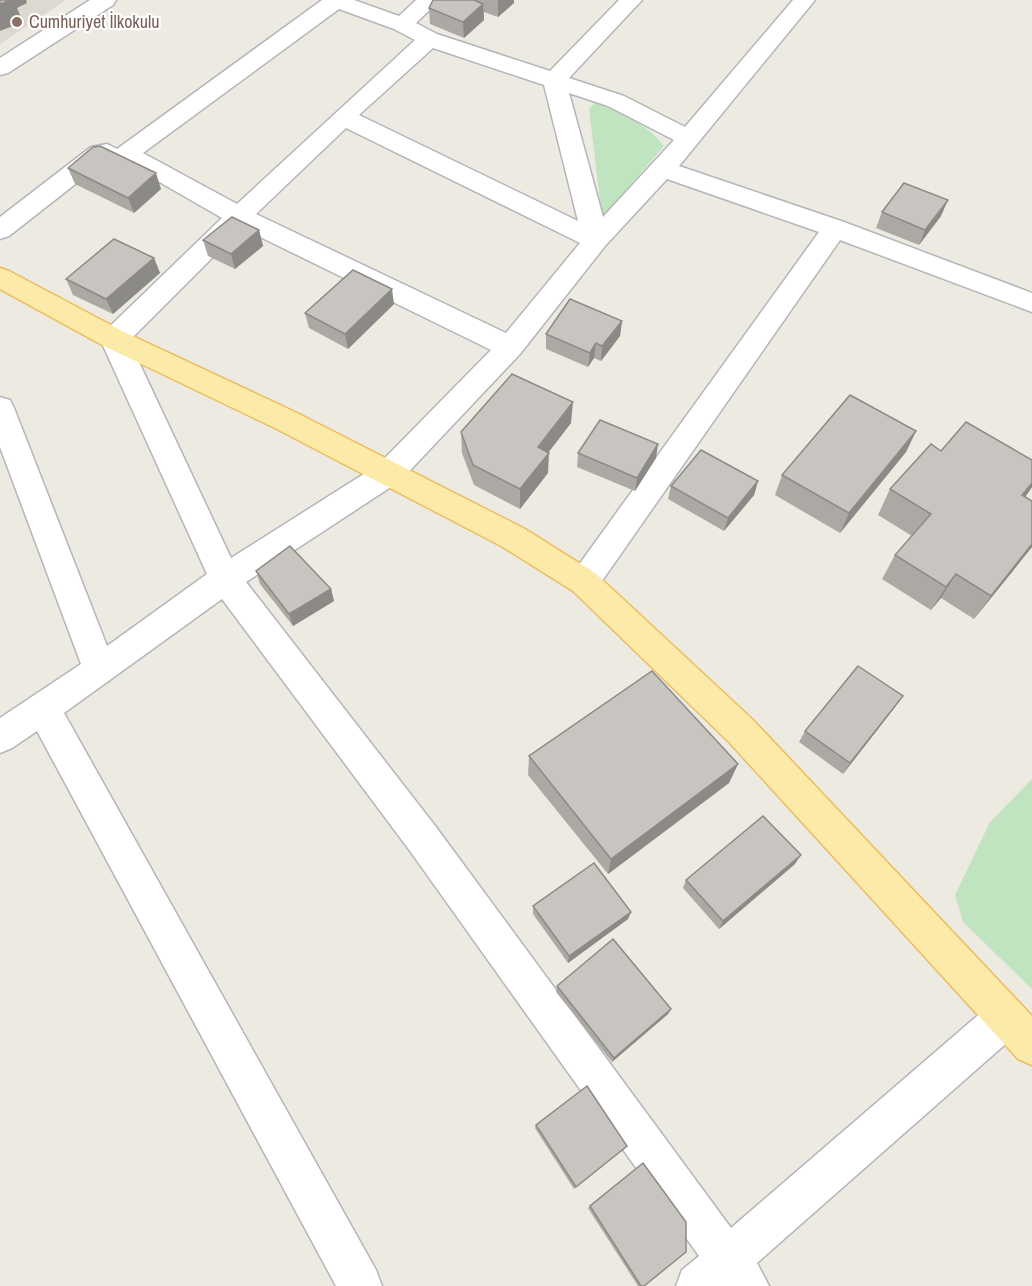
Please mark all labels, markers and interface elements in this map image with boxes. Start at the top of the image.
place label: Cumhuriyet İlkokulu [29,9,159,34]
marker: Cumhuriyet İlkokulu [10,15,24,29]

